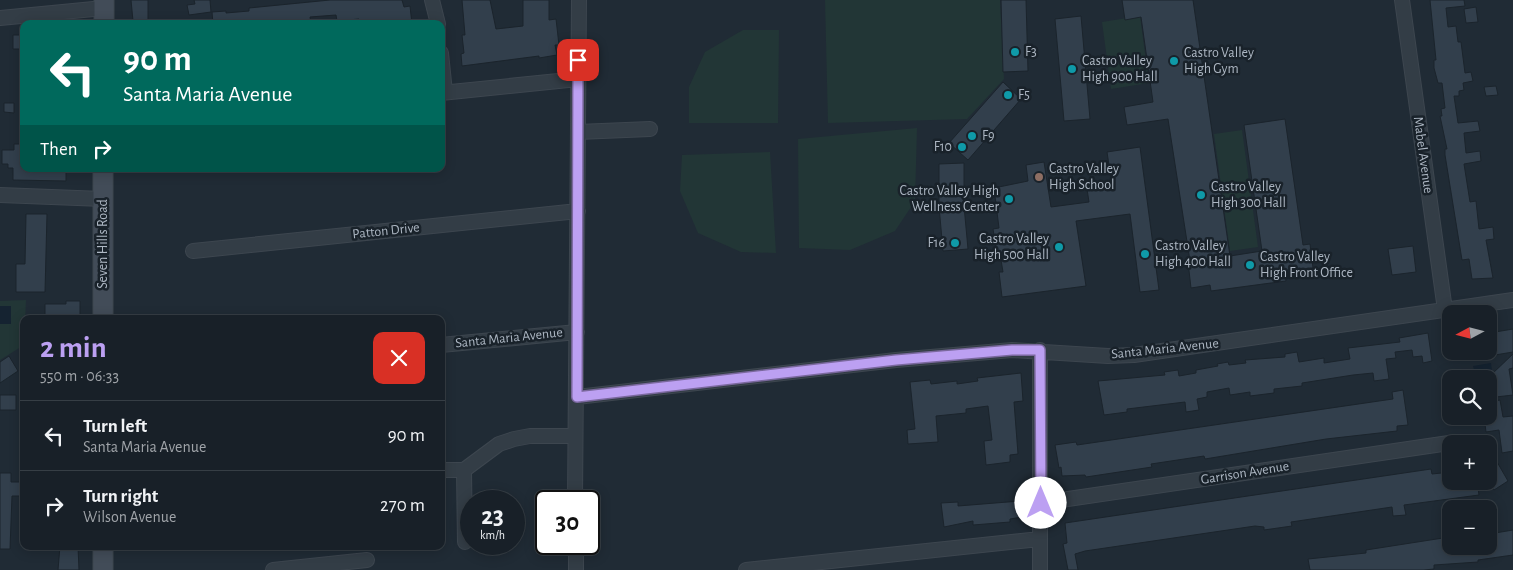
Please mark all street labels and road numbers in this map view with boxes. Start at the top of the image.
street label: Mabel Avenue [1411,116,1435,194]
street label: Seven Hills Road [96,199,110,289]
street label: Patton Drive [352,221,420,241]
street label: Santa Maria Avenue [455,325,563,351]
street label: Santa Maria Avenue [1111,336,1219,362]
street label: Garrison Avenue [1200,459,1290,487]

